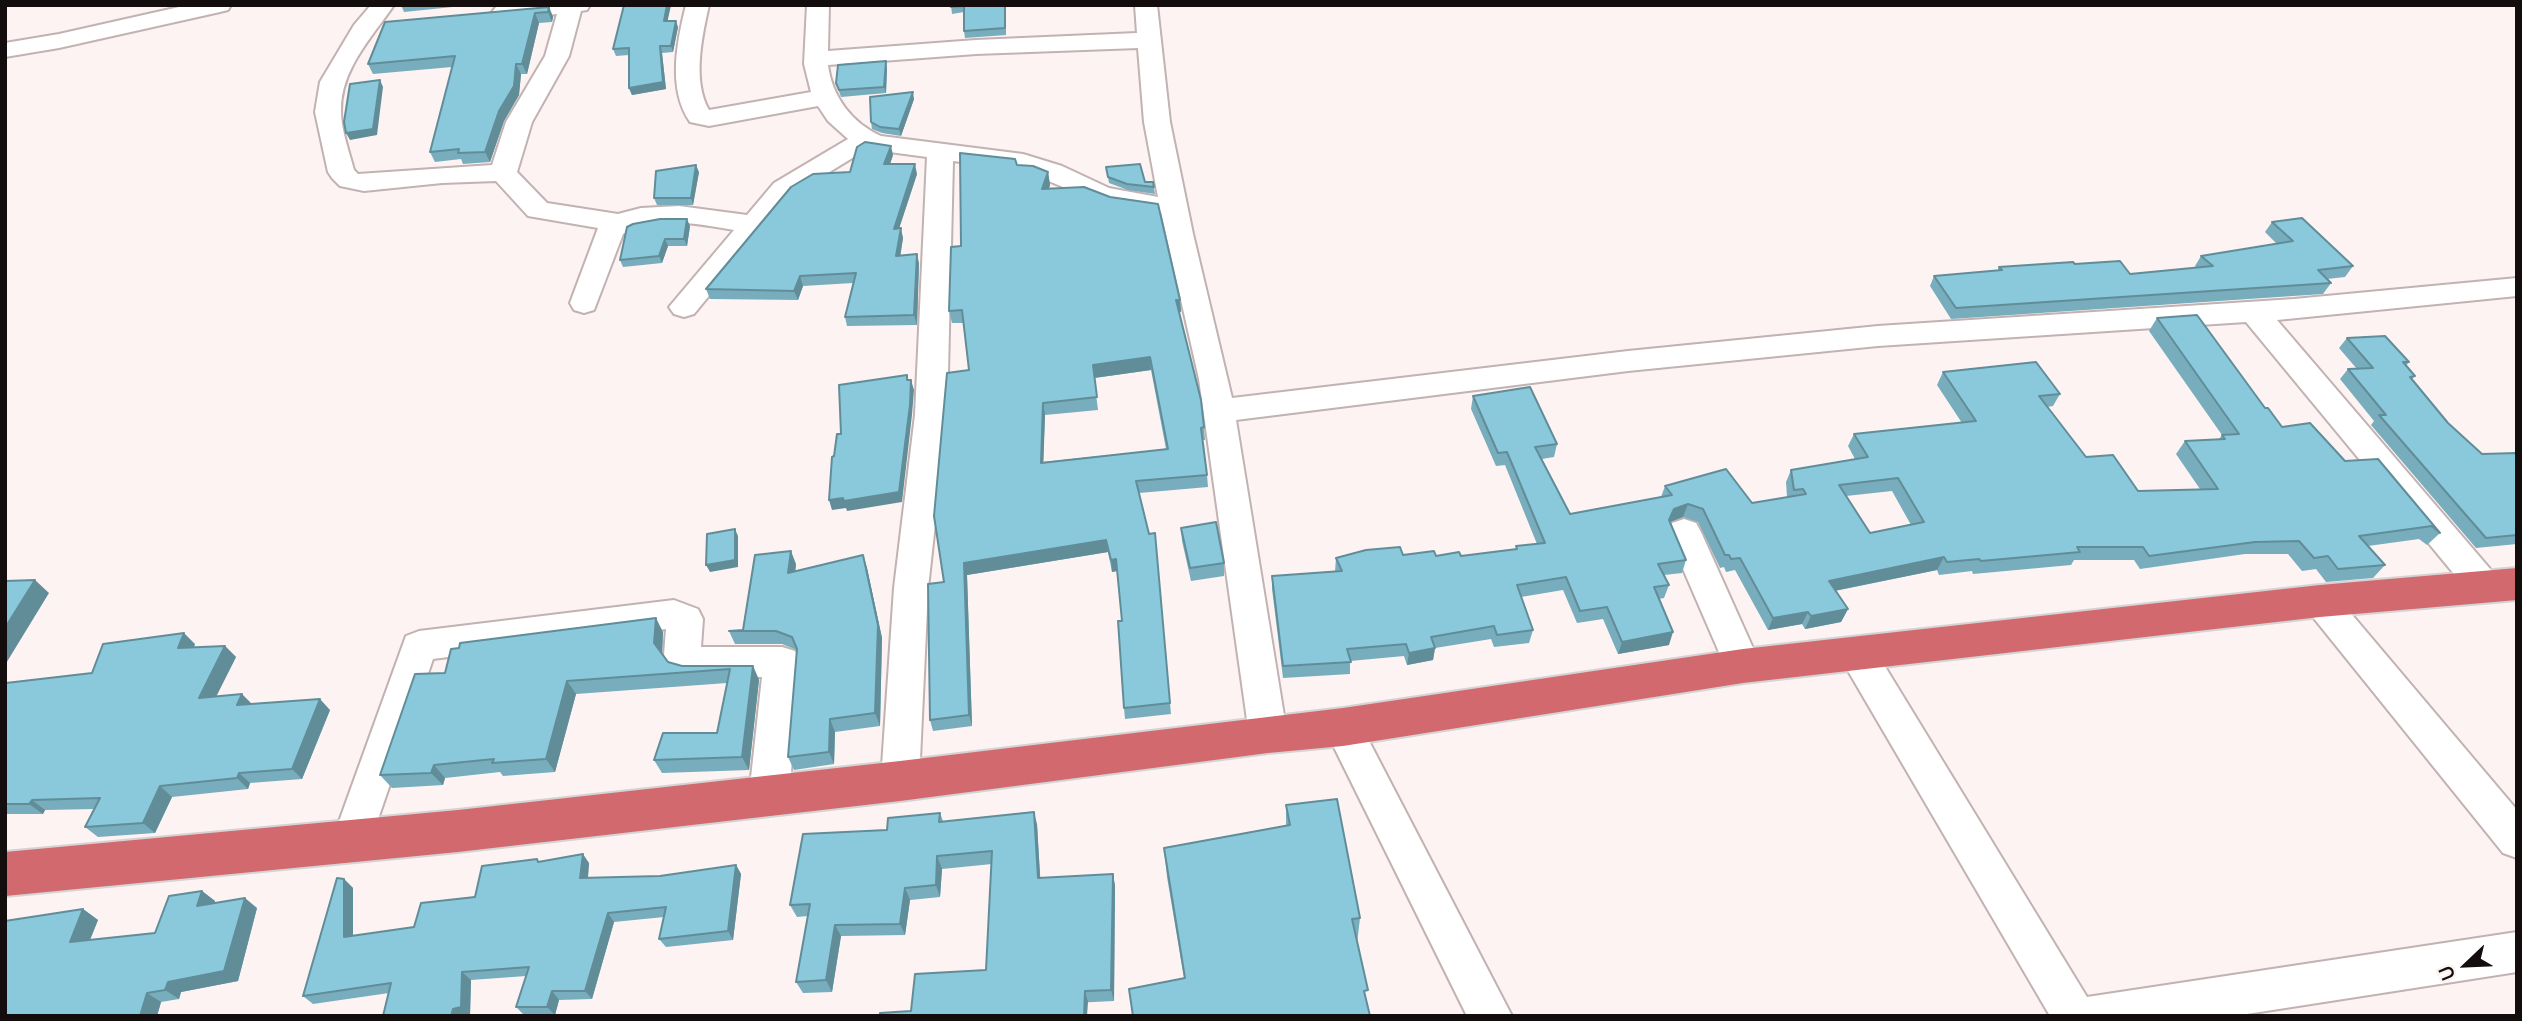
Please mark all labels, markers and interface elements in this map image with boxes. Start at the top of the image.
north arrow [2431,930,2501,1000]
text: U [2432,962,2461,985]

